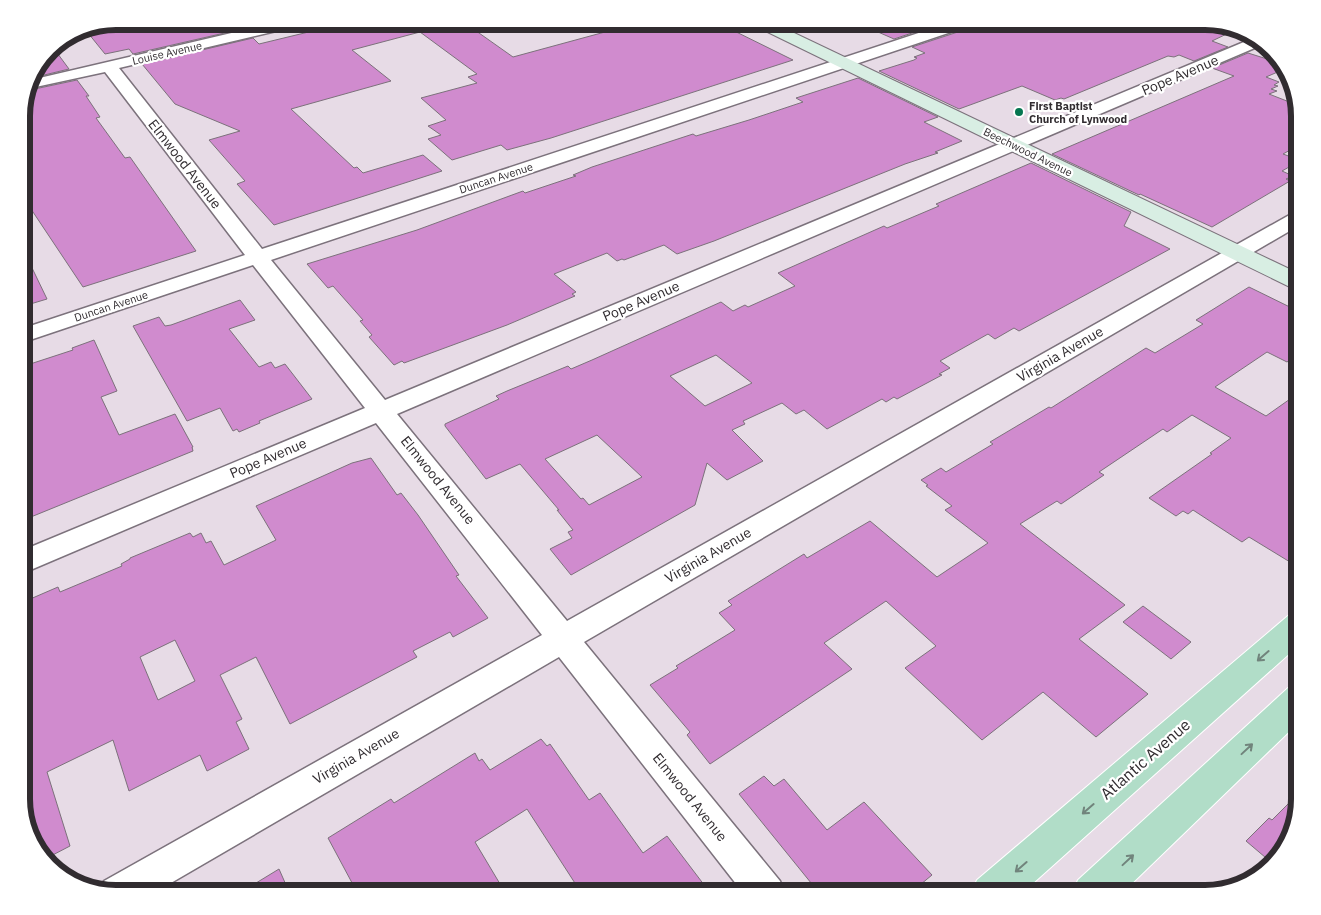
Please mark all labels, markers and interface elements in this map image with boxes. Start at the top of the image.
street label: Louise Avenue [131,38,203,68]
street label: Pope Avenue [1139,51,1221,99]
place label: First Baptist Church of Lynwood [1029,99,1127,126]
marker: First Baptist Church of Lynwood [1013,106,1025,118]
street label: Elmwood Avenue [144,116,226,213]
street label: Beechwood Avenue [981,124,1075,180]
street label: Duncan Avenue [457,159,535,197]
street label: Pope Avenue [600,277,682,325]
street label: Duncan Avenue [72,287,150,325]
street label: Virginia Avenue [1014,322,1107,386]
street label: Elmwood Avenue [397,432,479,528]
street label: Pope Avenue [227,434,309,482]
street label: Virginia Avenue [662,523,755,587]
one-way arrow [1257,650,1270,661]
street label: Atlantic Avenue [1096,714,1194,804]
street label: Virginia Avenue [310,724,403,788]
one-way arrow [1240,743,1253,755]
street label: Elmwood Avenue [649,749,731,845]
one-way arrow [1081,803,1094,815]
one-way arrow [1122,854,1134,866]
one-way arrow [1015,861,1028,873]

